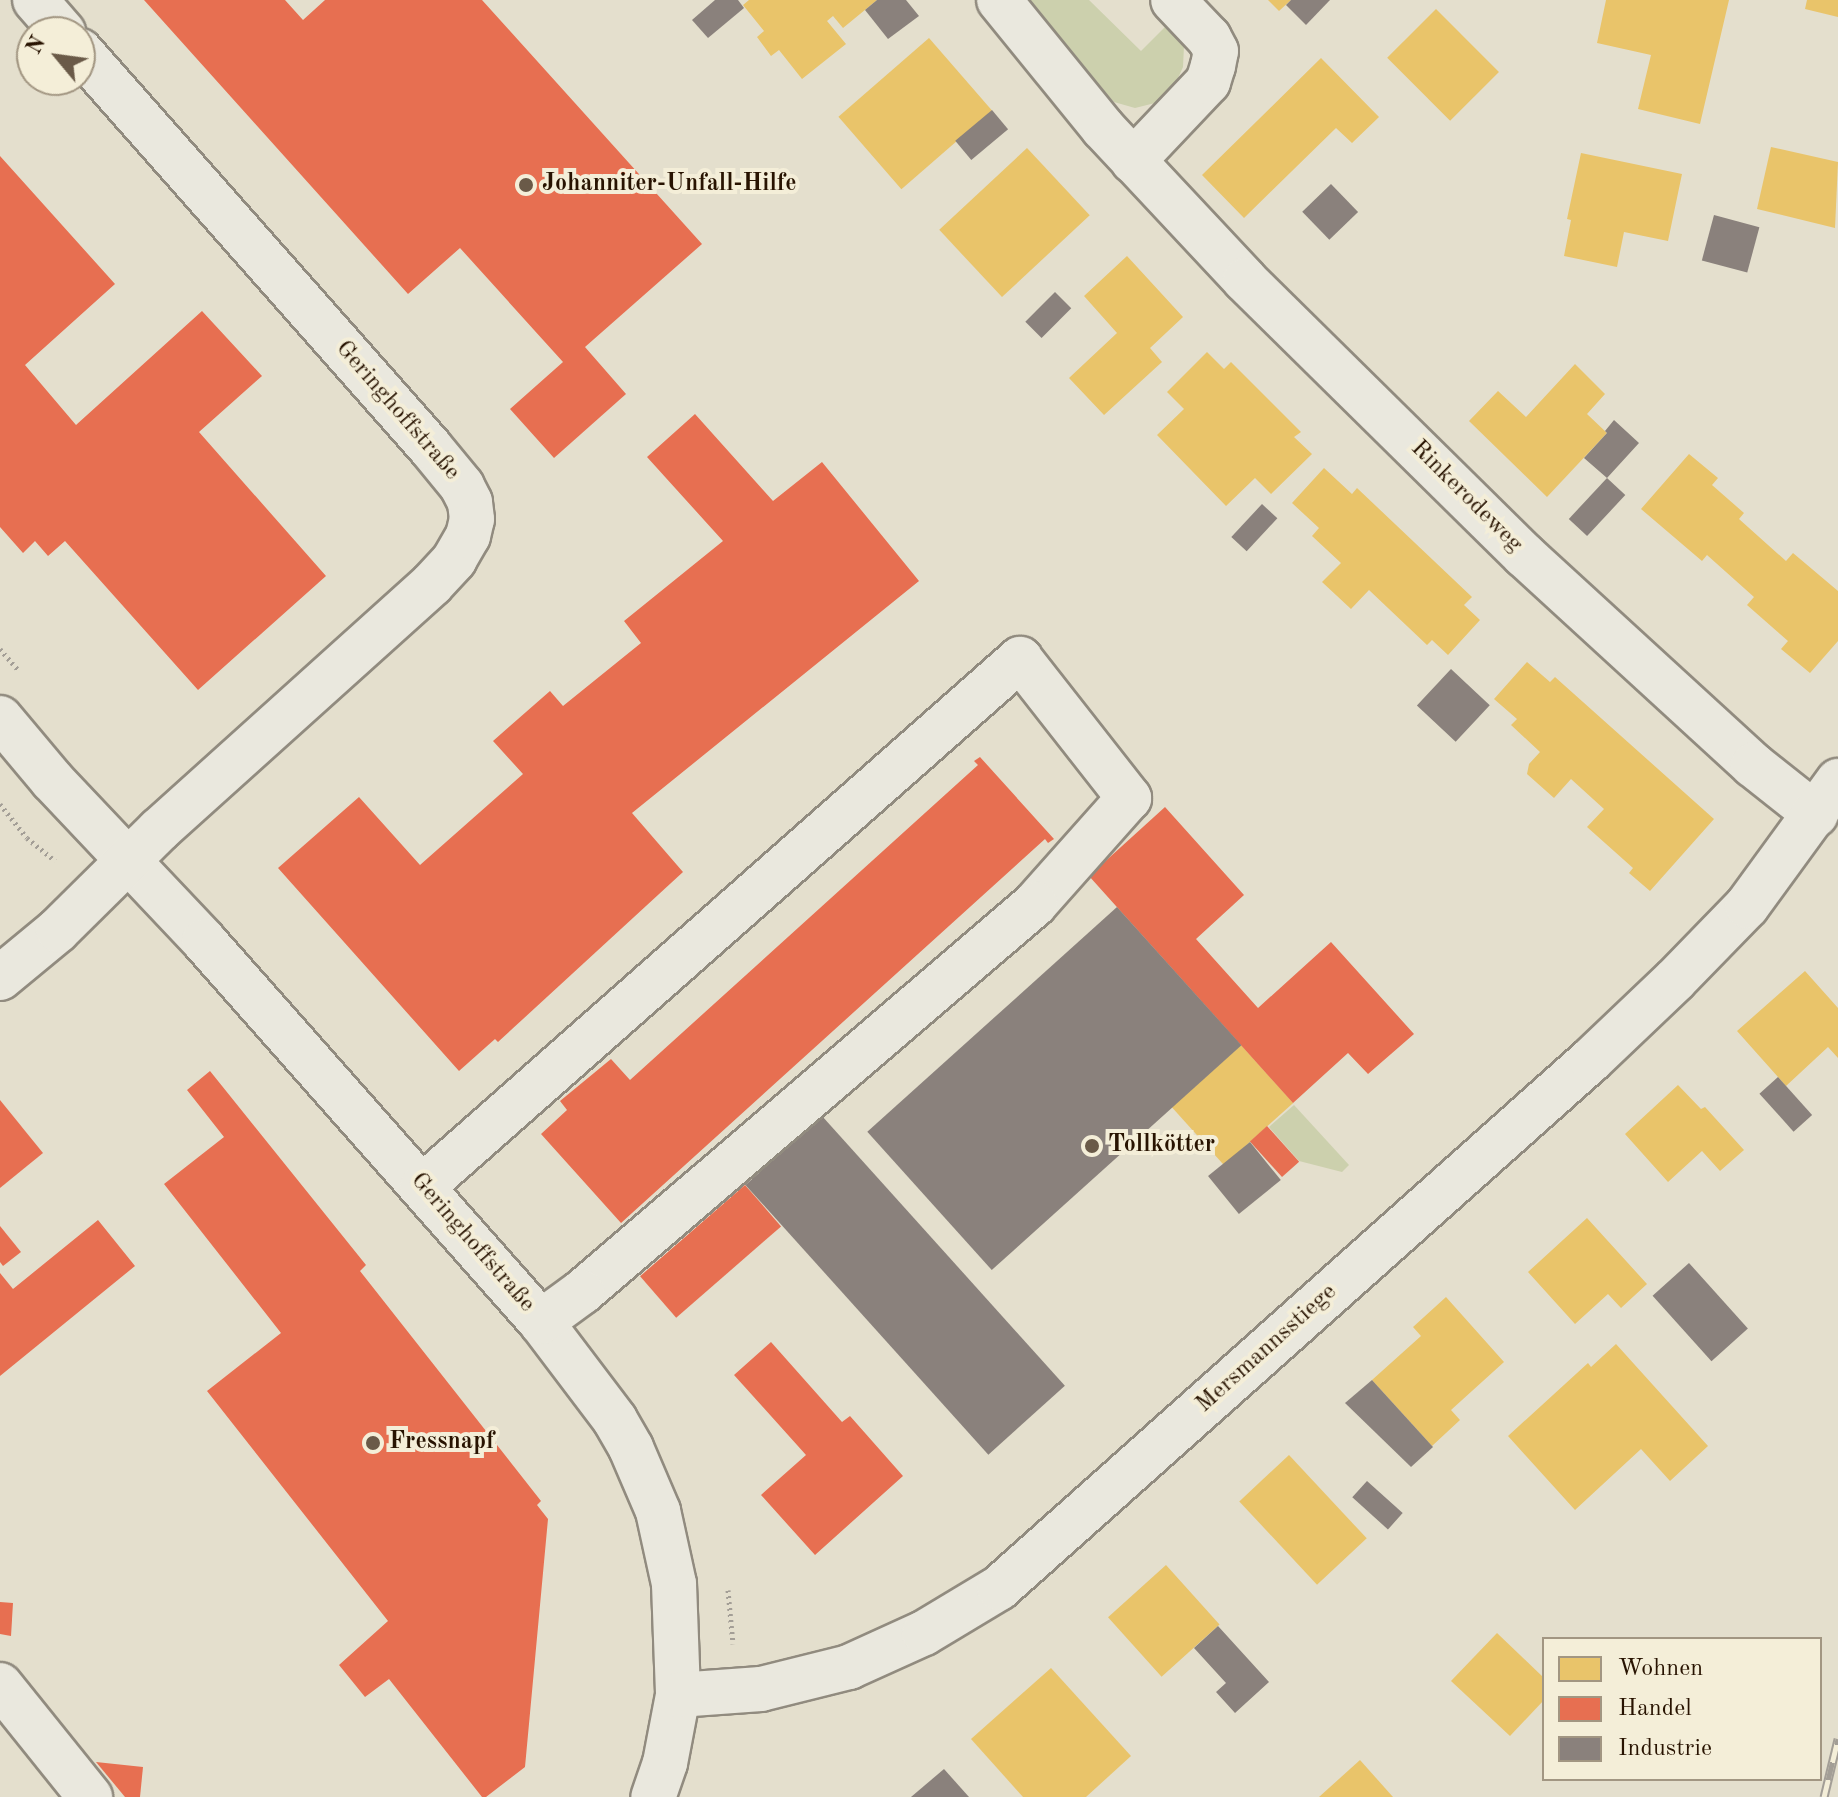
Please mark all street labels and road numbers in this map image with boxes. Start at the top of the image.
street label: Geringhoffstraße [329,335,465,487]
street label: Rinkerodeweg [1404,435,1528,559]
street label: Geringhoffstraße [404,1167,540,1319]
street label: Mersmannsstiege [1191,1278,1343,1420]

